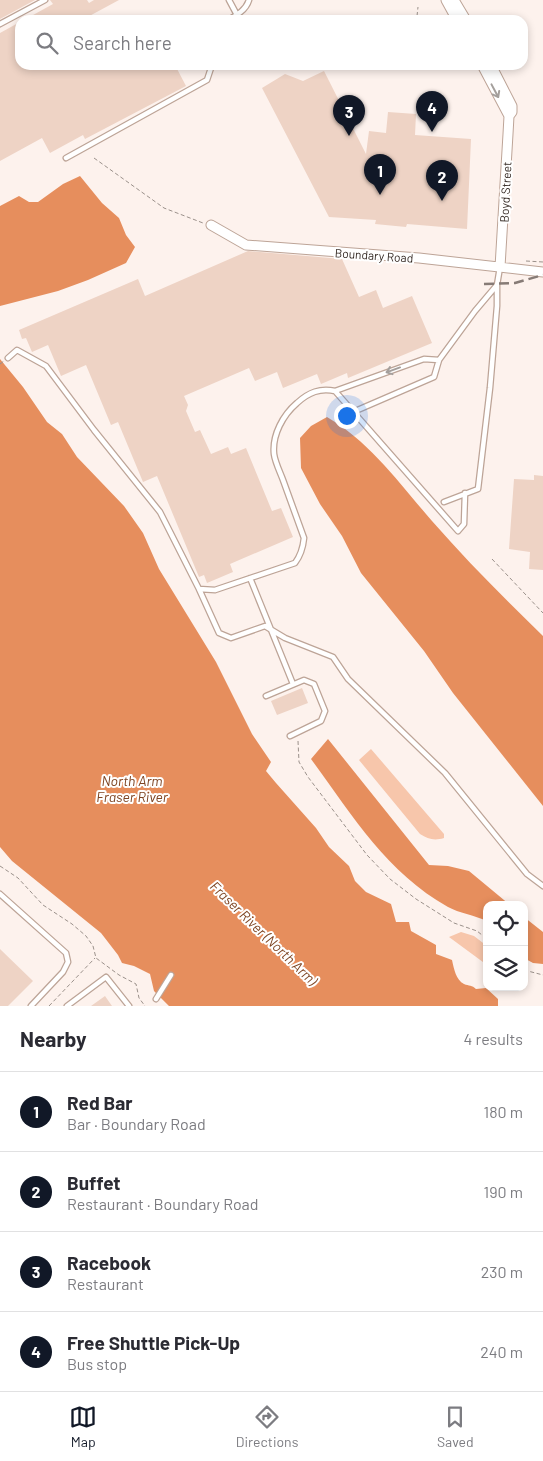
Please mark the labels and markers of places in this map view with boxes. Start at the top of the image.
pin: 4 [416,91,448,132]
pin: 3 [333,95,365,136]
pin: 1 [364,154,396,195]
pin: 2 [426,160,458,201]

